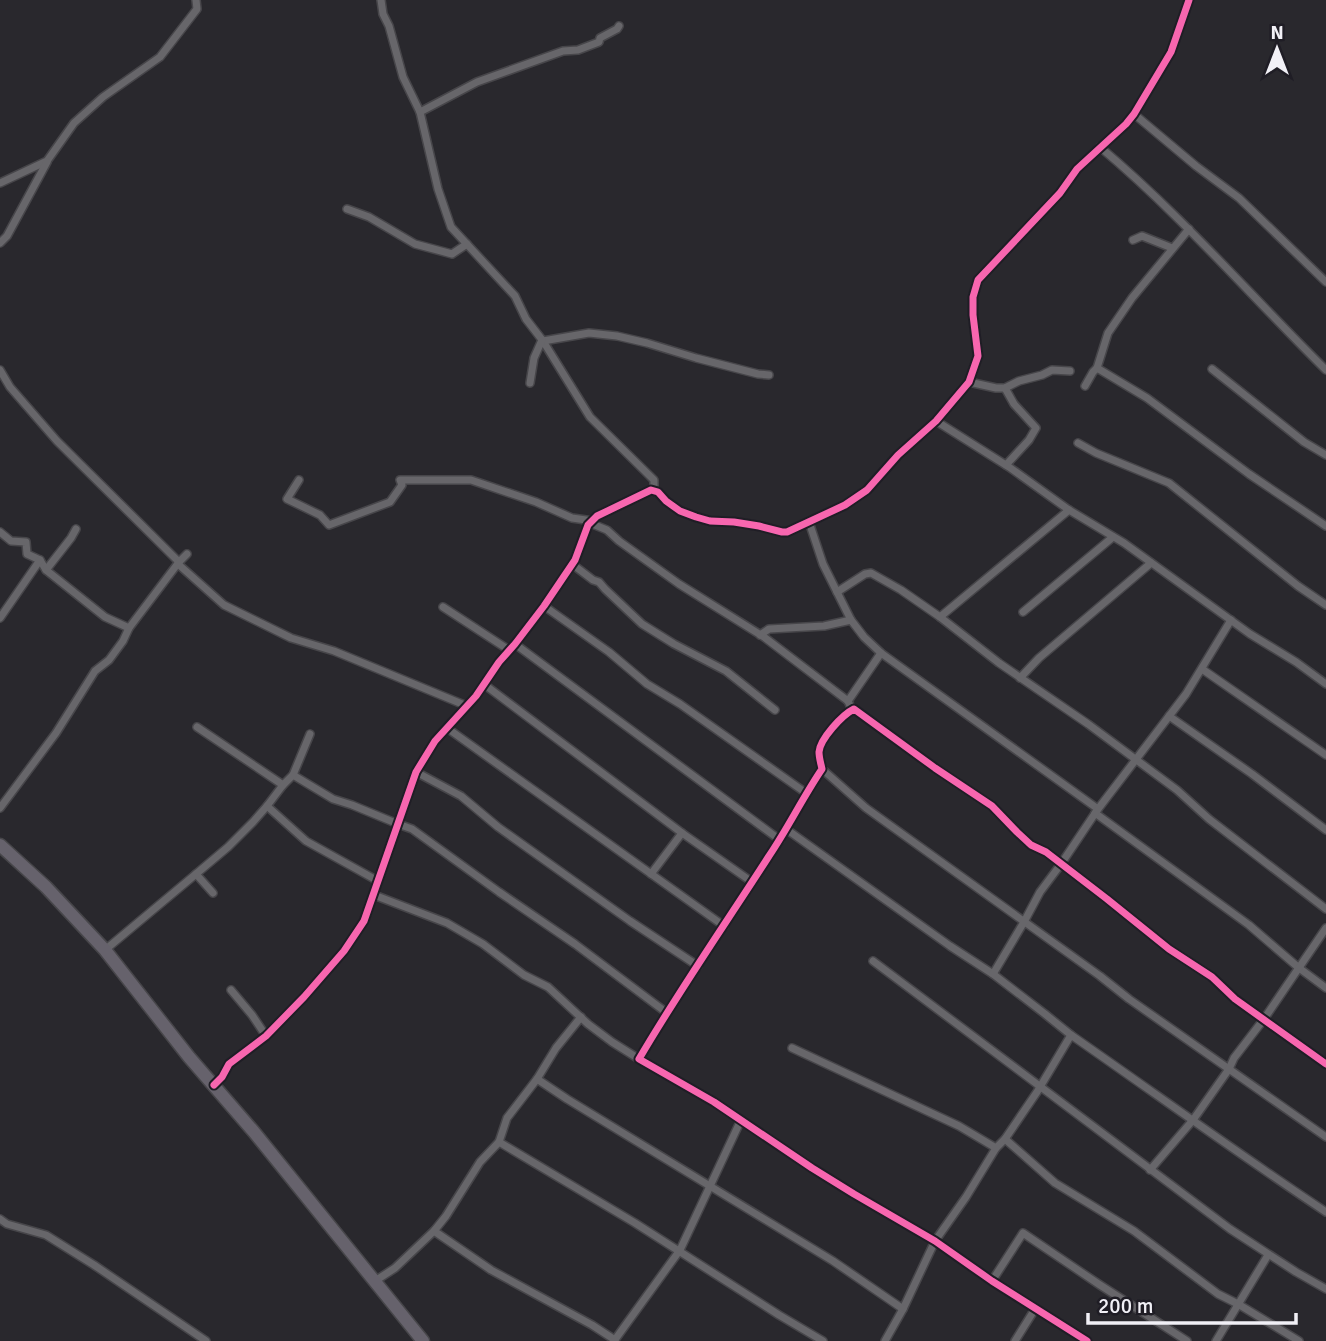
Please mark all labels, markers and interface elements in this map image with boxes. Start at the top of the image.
north arrow [1242,14,1312,84]
text: N [1270,21,1284,45]
scale bar [1088,1282,1296,1326]
text: 200 m [1098,1293,1153,1319]

